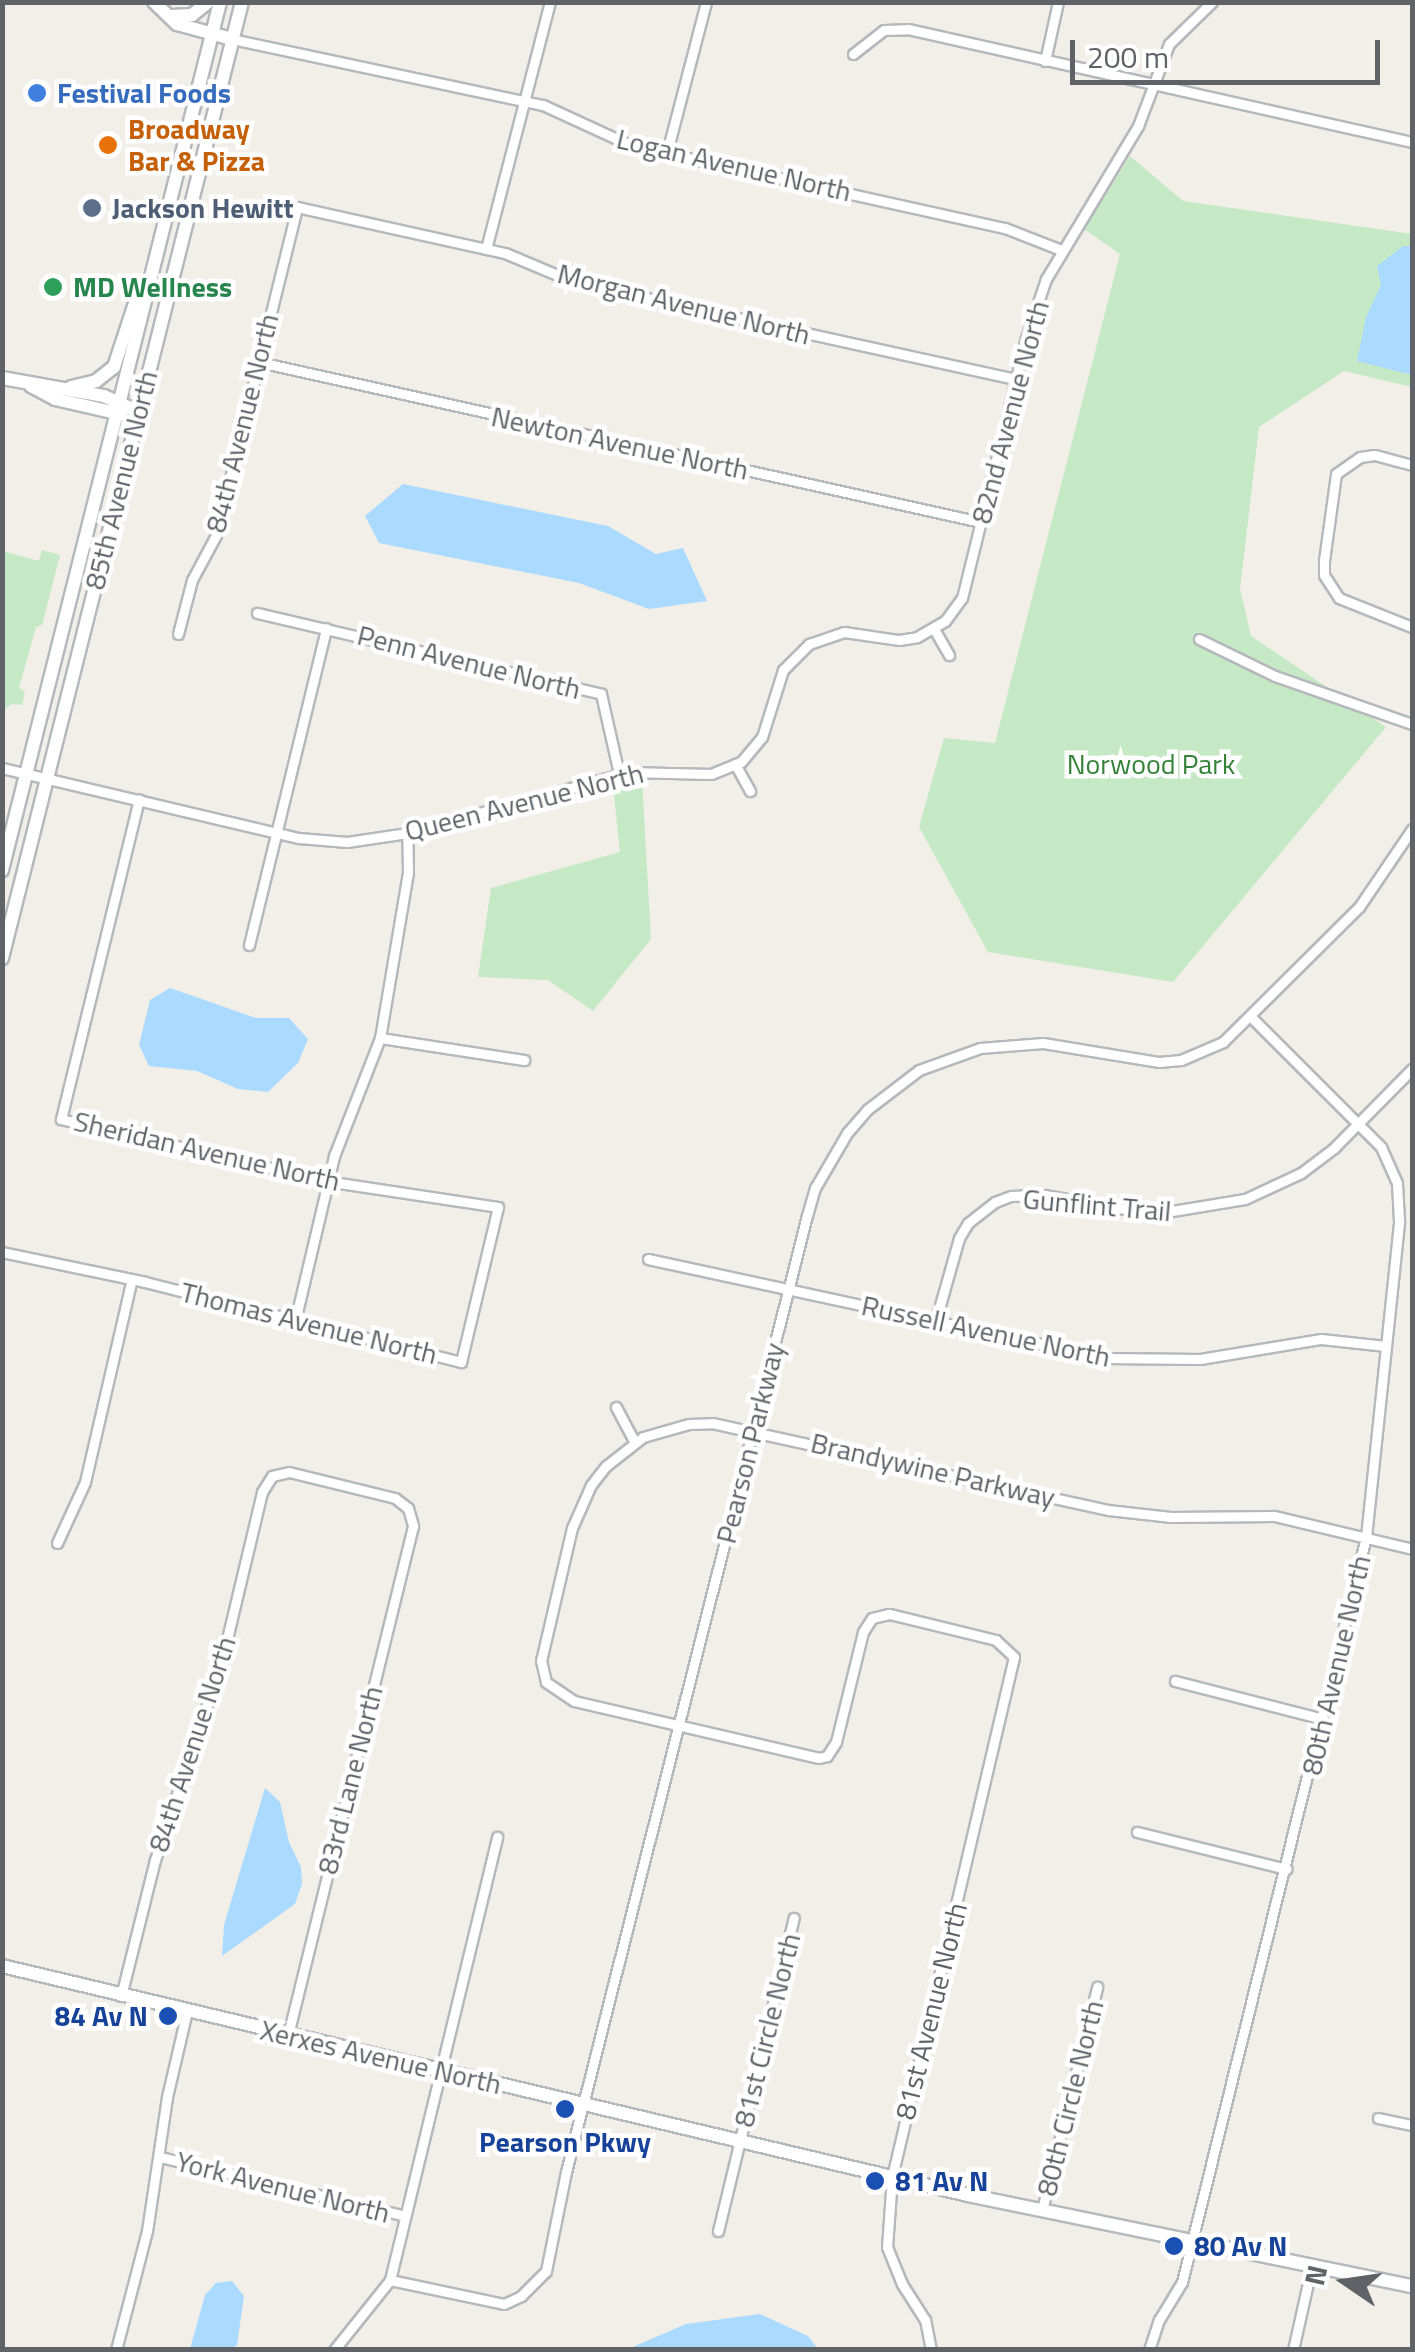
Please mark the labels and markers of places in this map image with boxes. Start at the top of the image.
place label: Festival Foods [57,76,231,110]
marker: Festival Foods [26,82,48,104]
place label: Broadway Bar & Pizza [128,112,265,178]
marker: Broadway Bar & Pizza [97,134,119,156]
place label: Jackson Hewitt [112,191,294,225]
marker: Jackson Hewitt [81,197,103,219]
place label: MD Wellness [73,270,232,304]
marker: MD Wellness [42,276,64,298]
place label: 84 Av N [55,1999,148,2033]
marker: 84 Av N [157,2005,179,2027]
marker: Pearson Pkwy [554,2098,576,2120]
place label: Pearson Pkwy [479,2125,651,2159]
place label: 81 Av N [895,2164,988,2198]
marker: 81 Av N [864,2170,886,2192]
place label: 80 Av N [1194,2229,1287,2263]
marker: 80 Av N [1163,2235,1185,2257]

